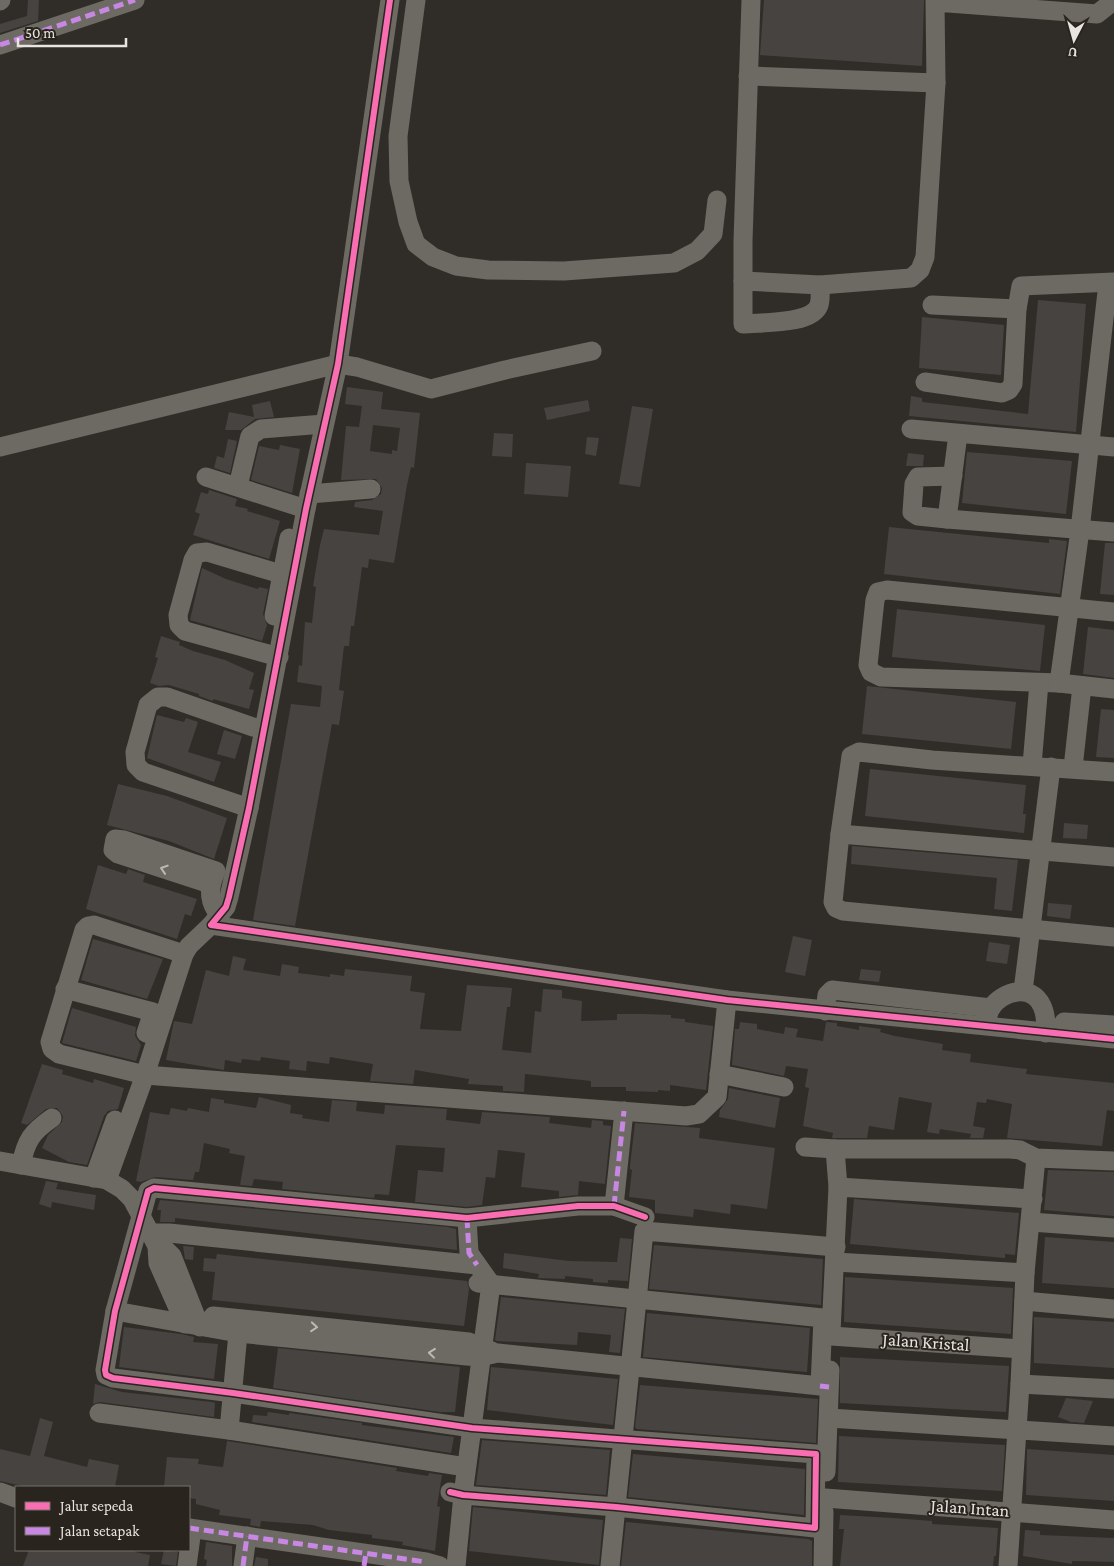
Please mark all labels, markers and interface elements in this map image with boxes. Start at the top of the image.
scale bar [18,15,125,47]
north arrow [1049,15,1099,65]
text: 50 m [25,25,55,41]
text: U [1067,44,1078,61]
one-way arrow [160,864,168,874]
one-way arrow [310,1322,318,1333]
street label: Jalan Kristal [880,1329,970,1355]
one-way arrow [428,1348,436,1359]
legend [15,1486,190,1551]
street label: Jalan Intan [928,1495,1010,1521]
text: Jalur sepeda [58,1498,133,1515]
text: Jalan setapak [58,1523,140,1540]

